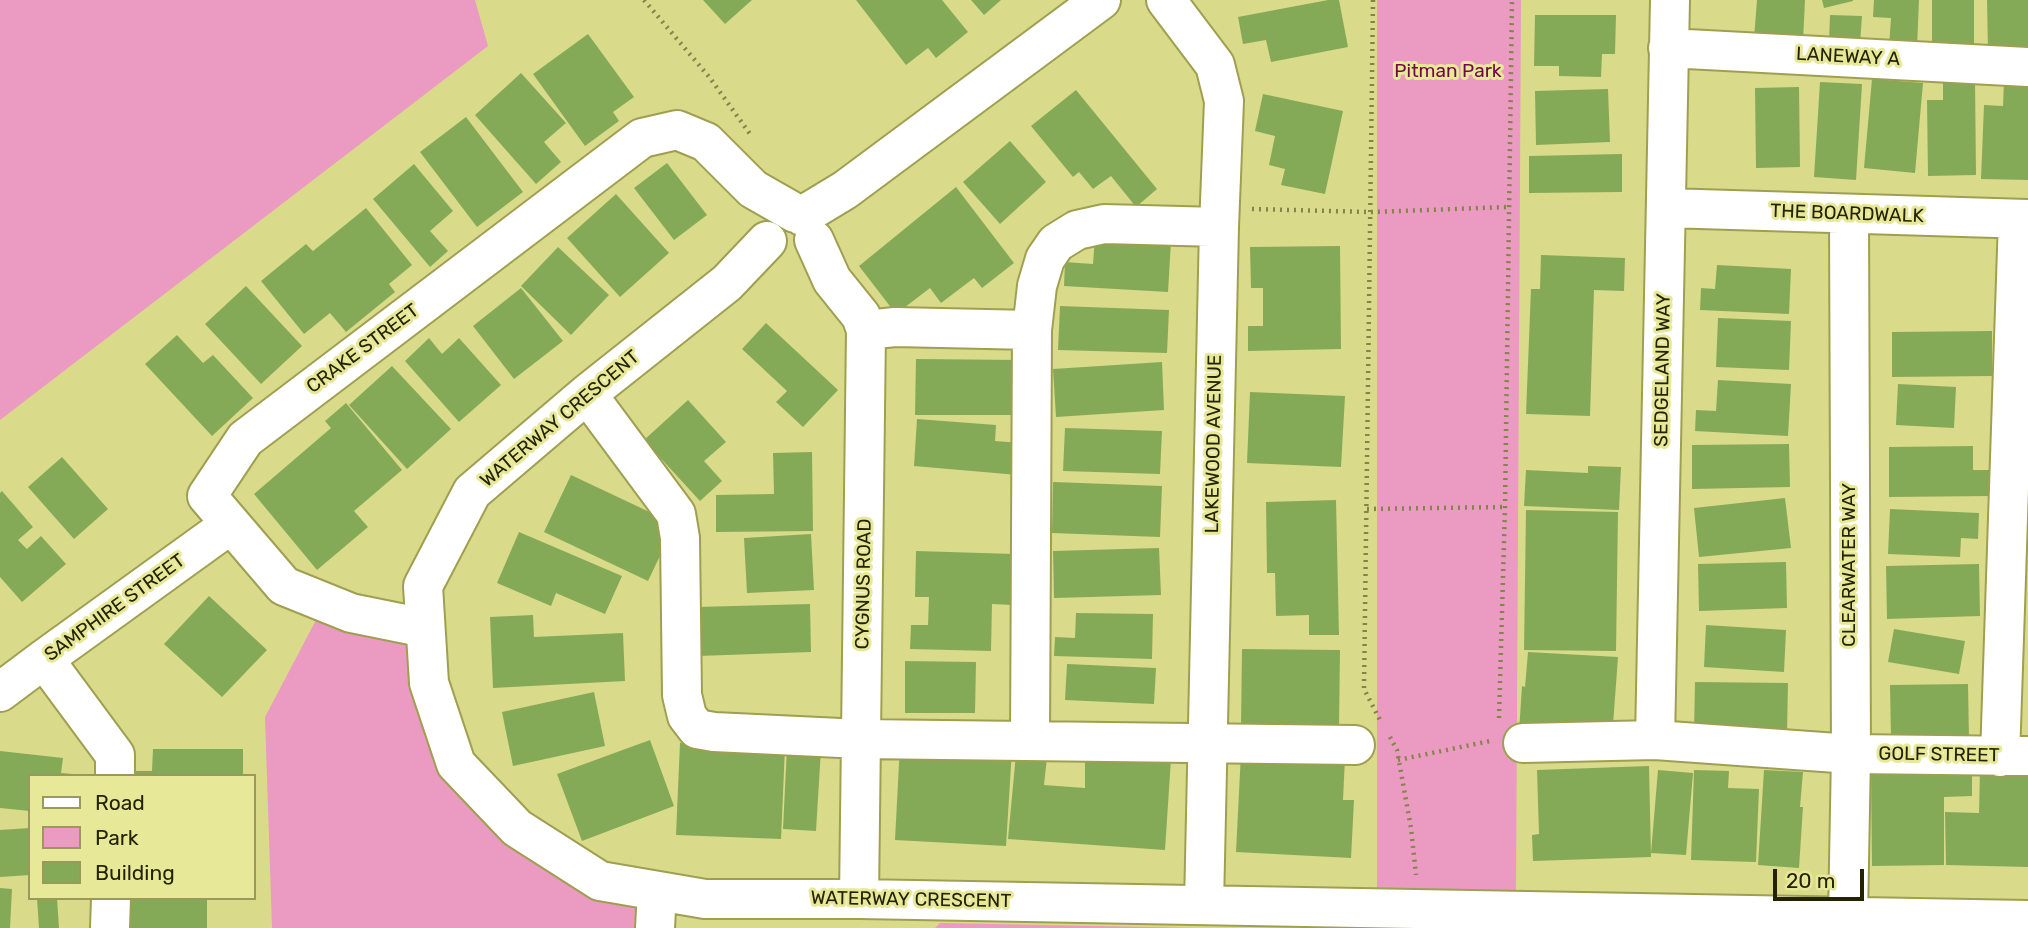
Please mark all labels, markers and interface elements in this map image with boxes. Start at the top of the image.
street label: LANEWAY A [1796,43,1900,71]
park label: Pitman Park [1394,61,1502,83]
street label: THE BOARDWALK [1770,200,1924,228]
street label: SEDGELAND WAY [1650,293,1676,447]
street label: CRAKE STREET [302,299,424,399]
street label: WATERWAY CRESCENT [476,346,644,492]
street label: LAKEWOOD AVENUE [1201,354,1227,534]
street label: CLEARWATER WAY [1839,483,1861,647]
street label: CYGNUS ROAD [851,518,877,650]
street label: SAMPHIRE STREET [40,549,190,667]
street label: GOLF STREET [1878,743,2000,767]
legend [28,774,256,900]
text: Road [95,790,145,815]
text: Park [95,825,139,850]
scale bar [1776,855,1867,899]
text: Building [95,860,175,885]
text: 20 m [1786,868,1835,893]
street label: WATERWAY CRESCENT [810,887,1012,913]

